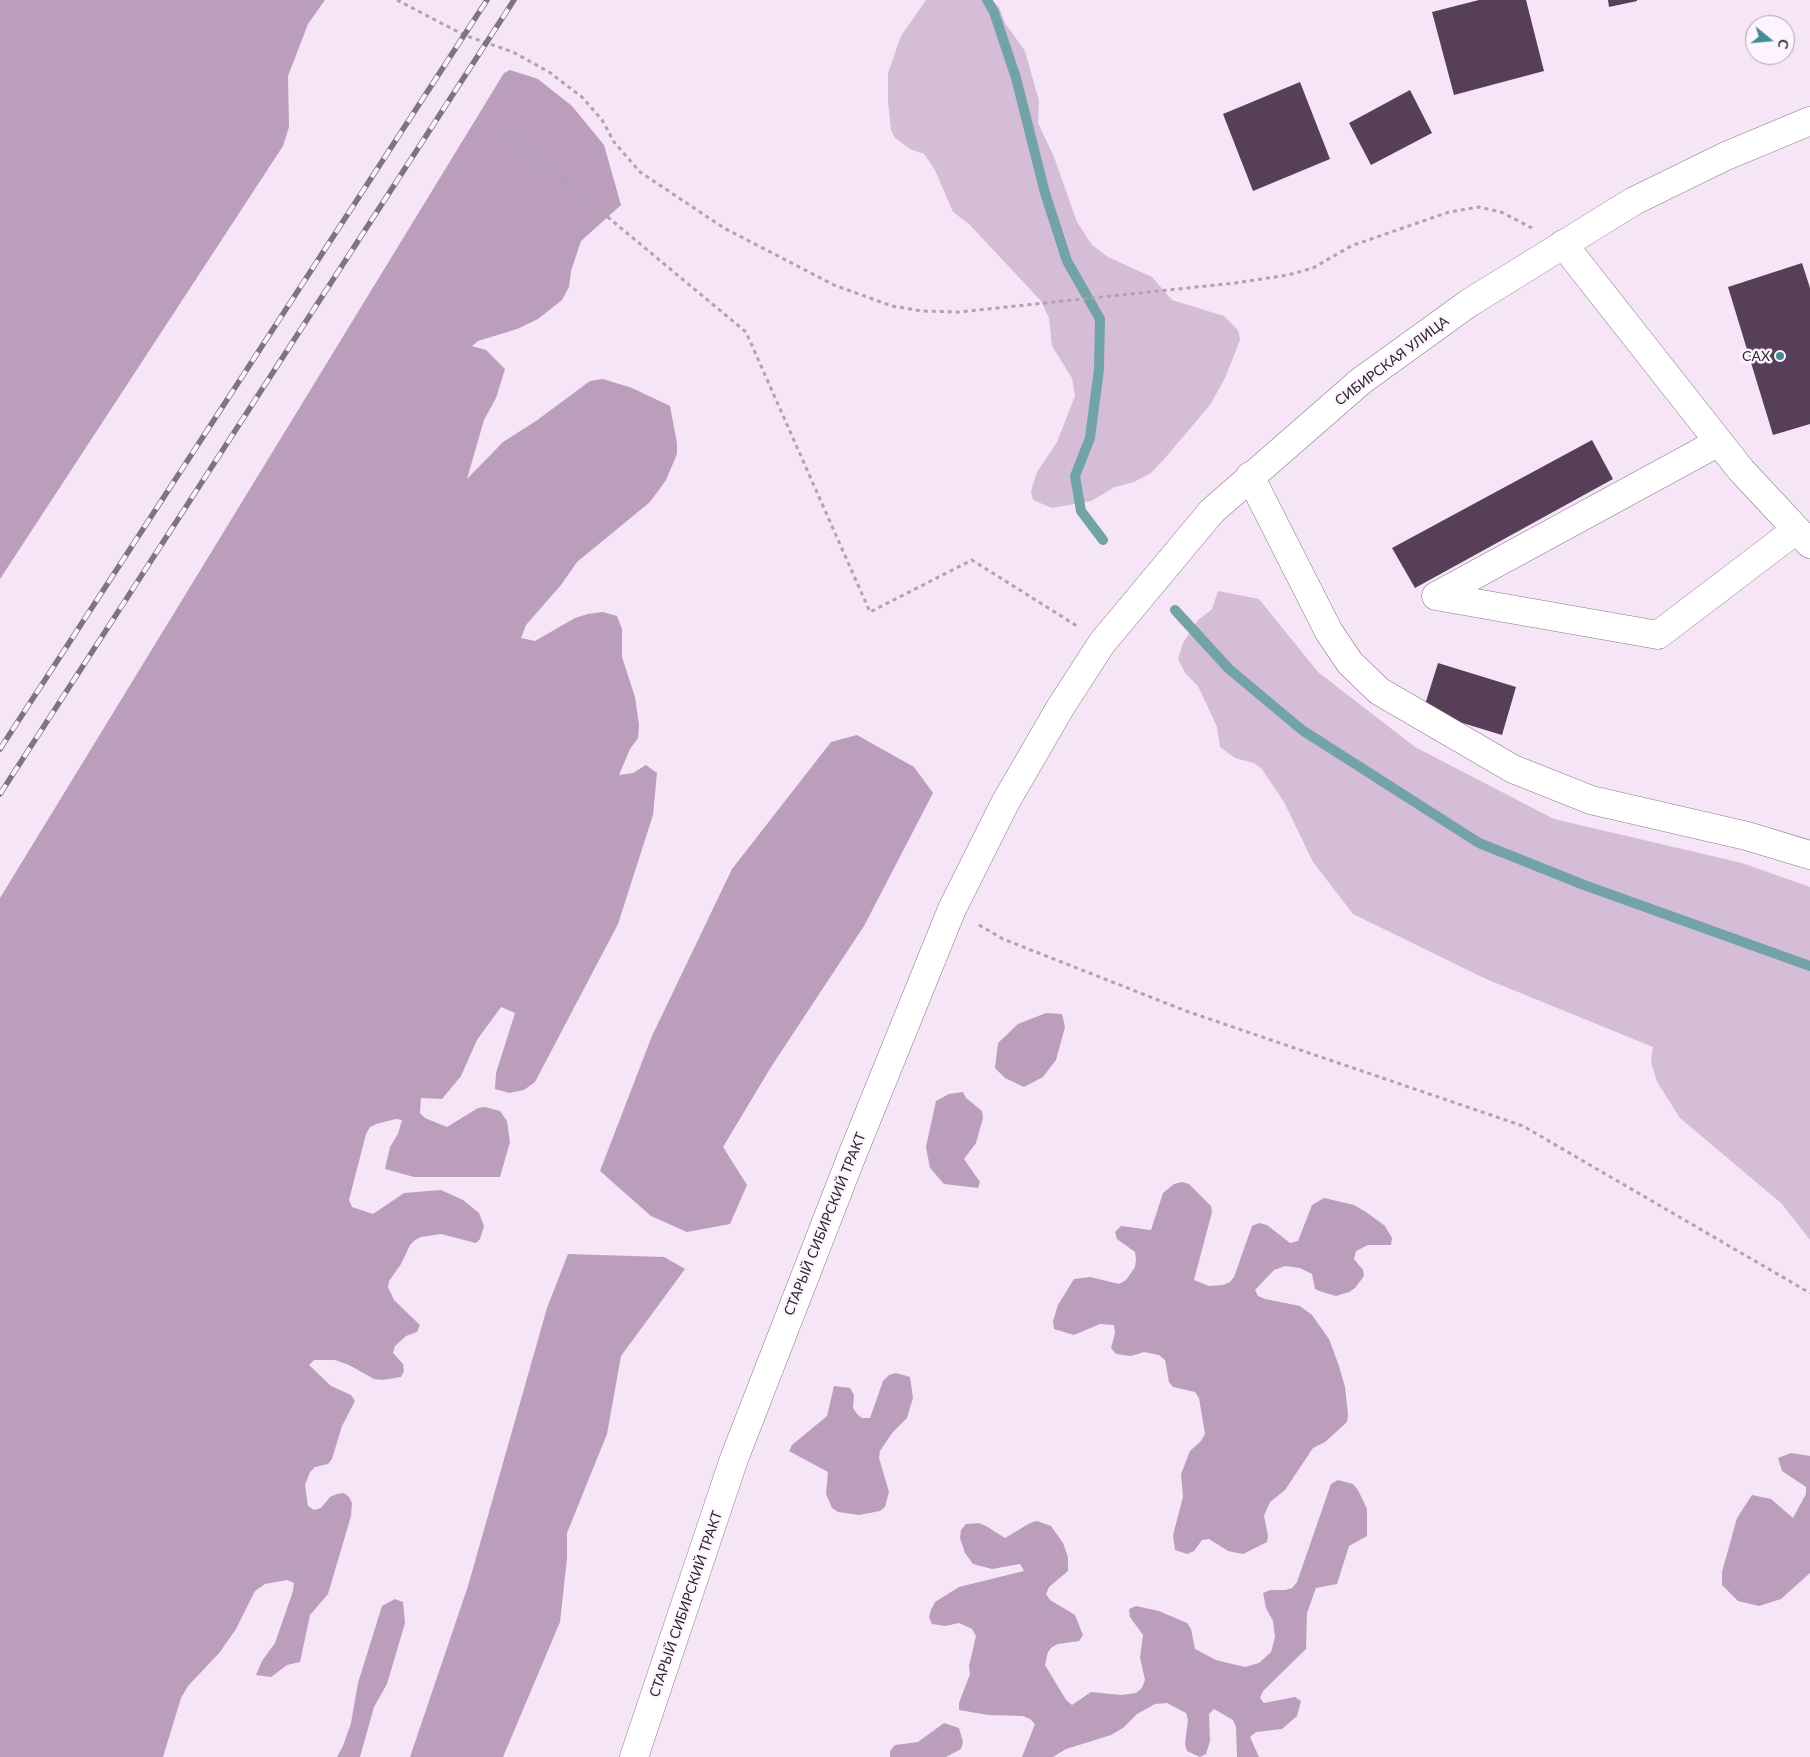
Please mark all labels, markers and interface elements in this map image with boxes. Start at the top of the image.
north arrow [1745,15,1795,65]
text: С [1774,37,1793,51]
street label: СИБИРСКАЯ УЛИЦА [1332,313,1452,409]
place label: САХ [1742,348,1770,364]
marker: САХ [1774,350,1786,362]
street label: СТАРЫЙ СИБИРСКИЙ ТРАКТ [781,1130,869,1318]
street label: СТАРЫЙ СИБИРСКИЙ ТРАКТ [646,1509,726,1699]

